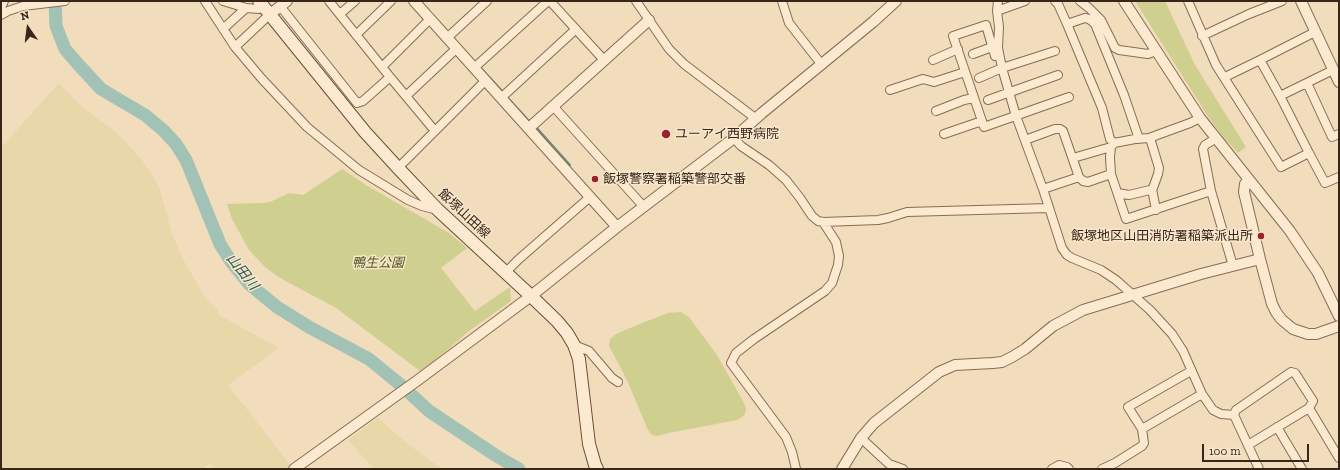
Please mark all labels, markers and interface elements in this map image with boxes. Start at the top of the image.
north arrow [8,8,48,48]
text: N [19,9,31,23]
place label: ユーアイ西野病院 [675,126,779,142]
marker: ユーアイ西野病院 [660,128,672,140]
place label: 飯塚警察署稲築警部交番 [603,171,746,187]
marker: 飯塚警察署稲築警部交番 [590,174,600,184]
street label: 飯塚山田線 [435,186,493,242]
place label: 飯塚地区山田消防署稲築派出所 [1071,228,1253,244]
marker: 飯塚地区山田消防署稲築派出所 [1256,231,1266,241]
water label: 山田川 [222,250,262,294]
park label: 鴨生公園 [352,255,404,271]
scale bar [1204,436,1311,462]
text: 100 m [1209,444,1241,458]

